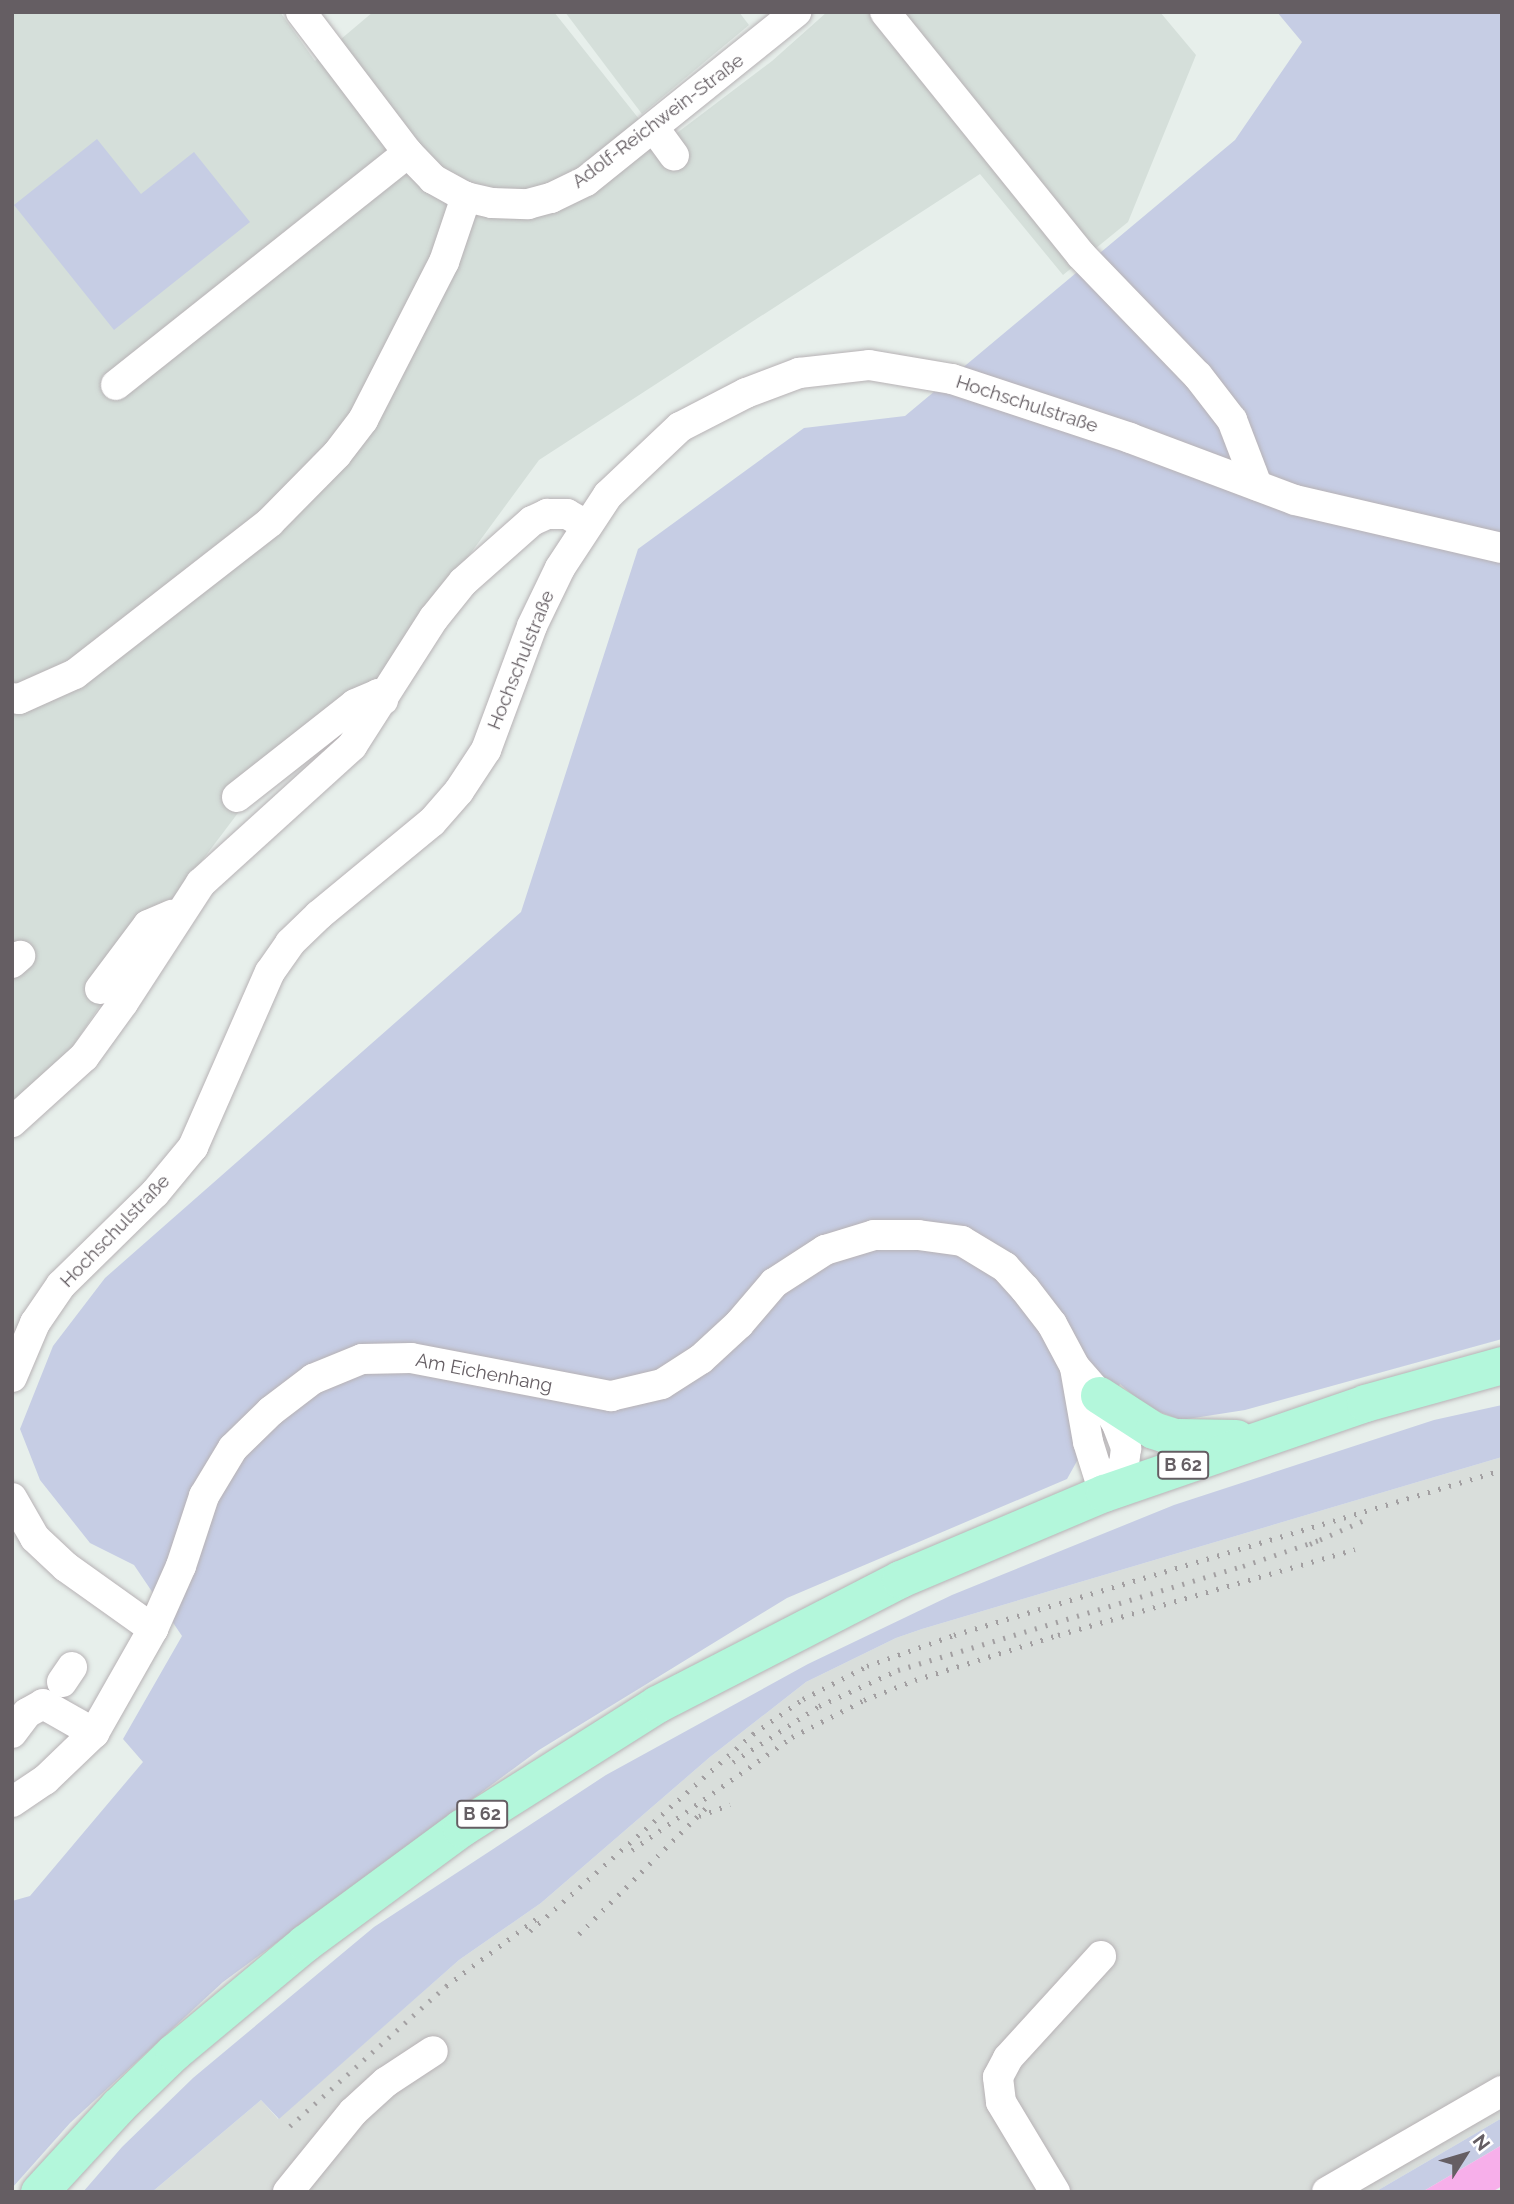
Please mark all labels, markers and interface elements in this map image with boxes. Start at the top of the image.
street label: Adolf-Reichwein-Straße [568,49,748,193]
street label: Hochschulstraße [953,370,1101,438]
street label: Hochschulstraße [483,587,559,733]
street label: Hochschulstraße [55,1170,175,1292]
street label: Am Eichenhang [414,1349,554,1397]
road number: B 62 [1157,1450,1209,1480]
road number: B 62 [456,1800,508,1828]
north arrow [1430,2120,1500,2190]
text: N [1469,2130,1495,2155]

